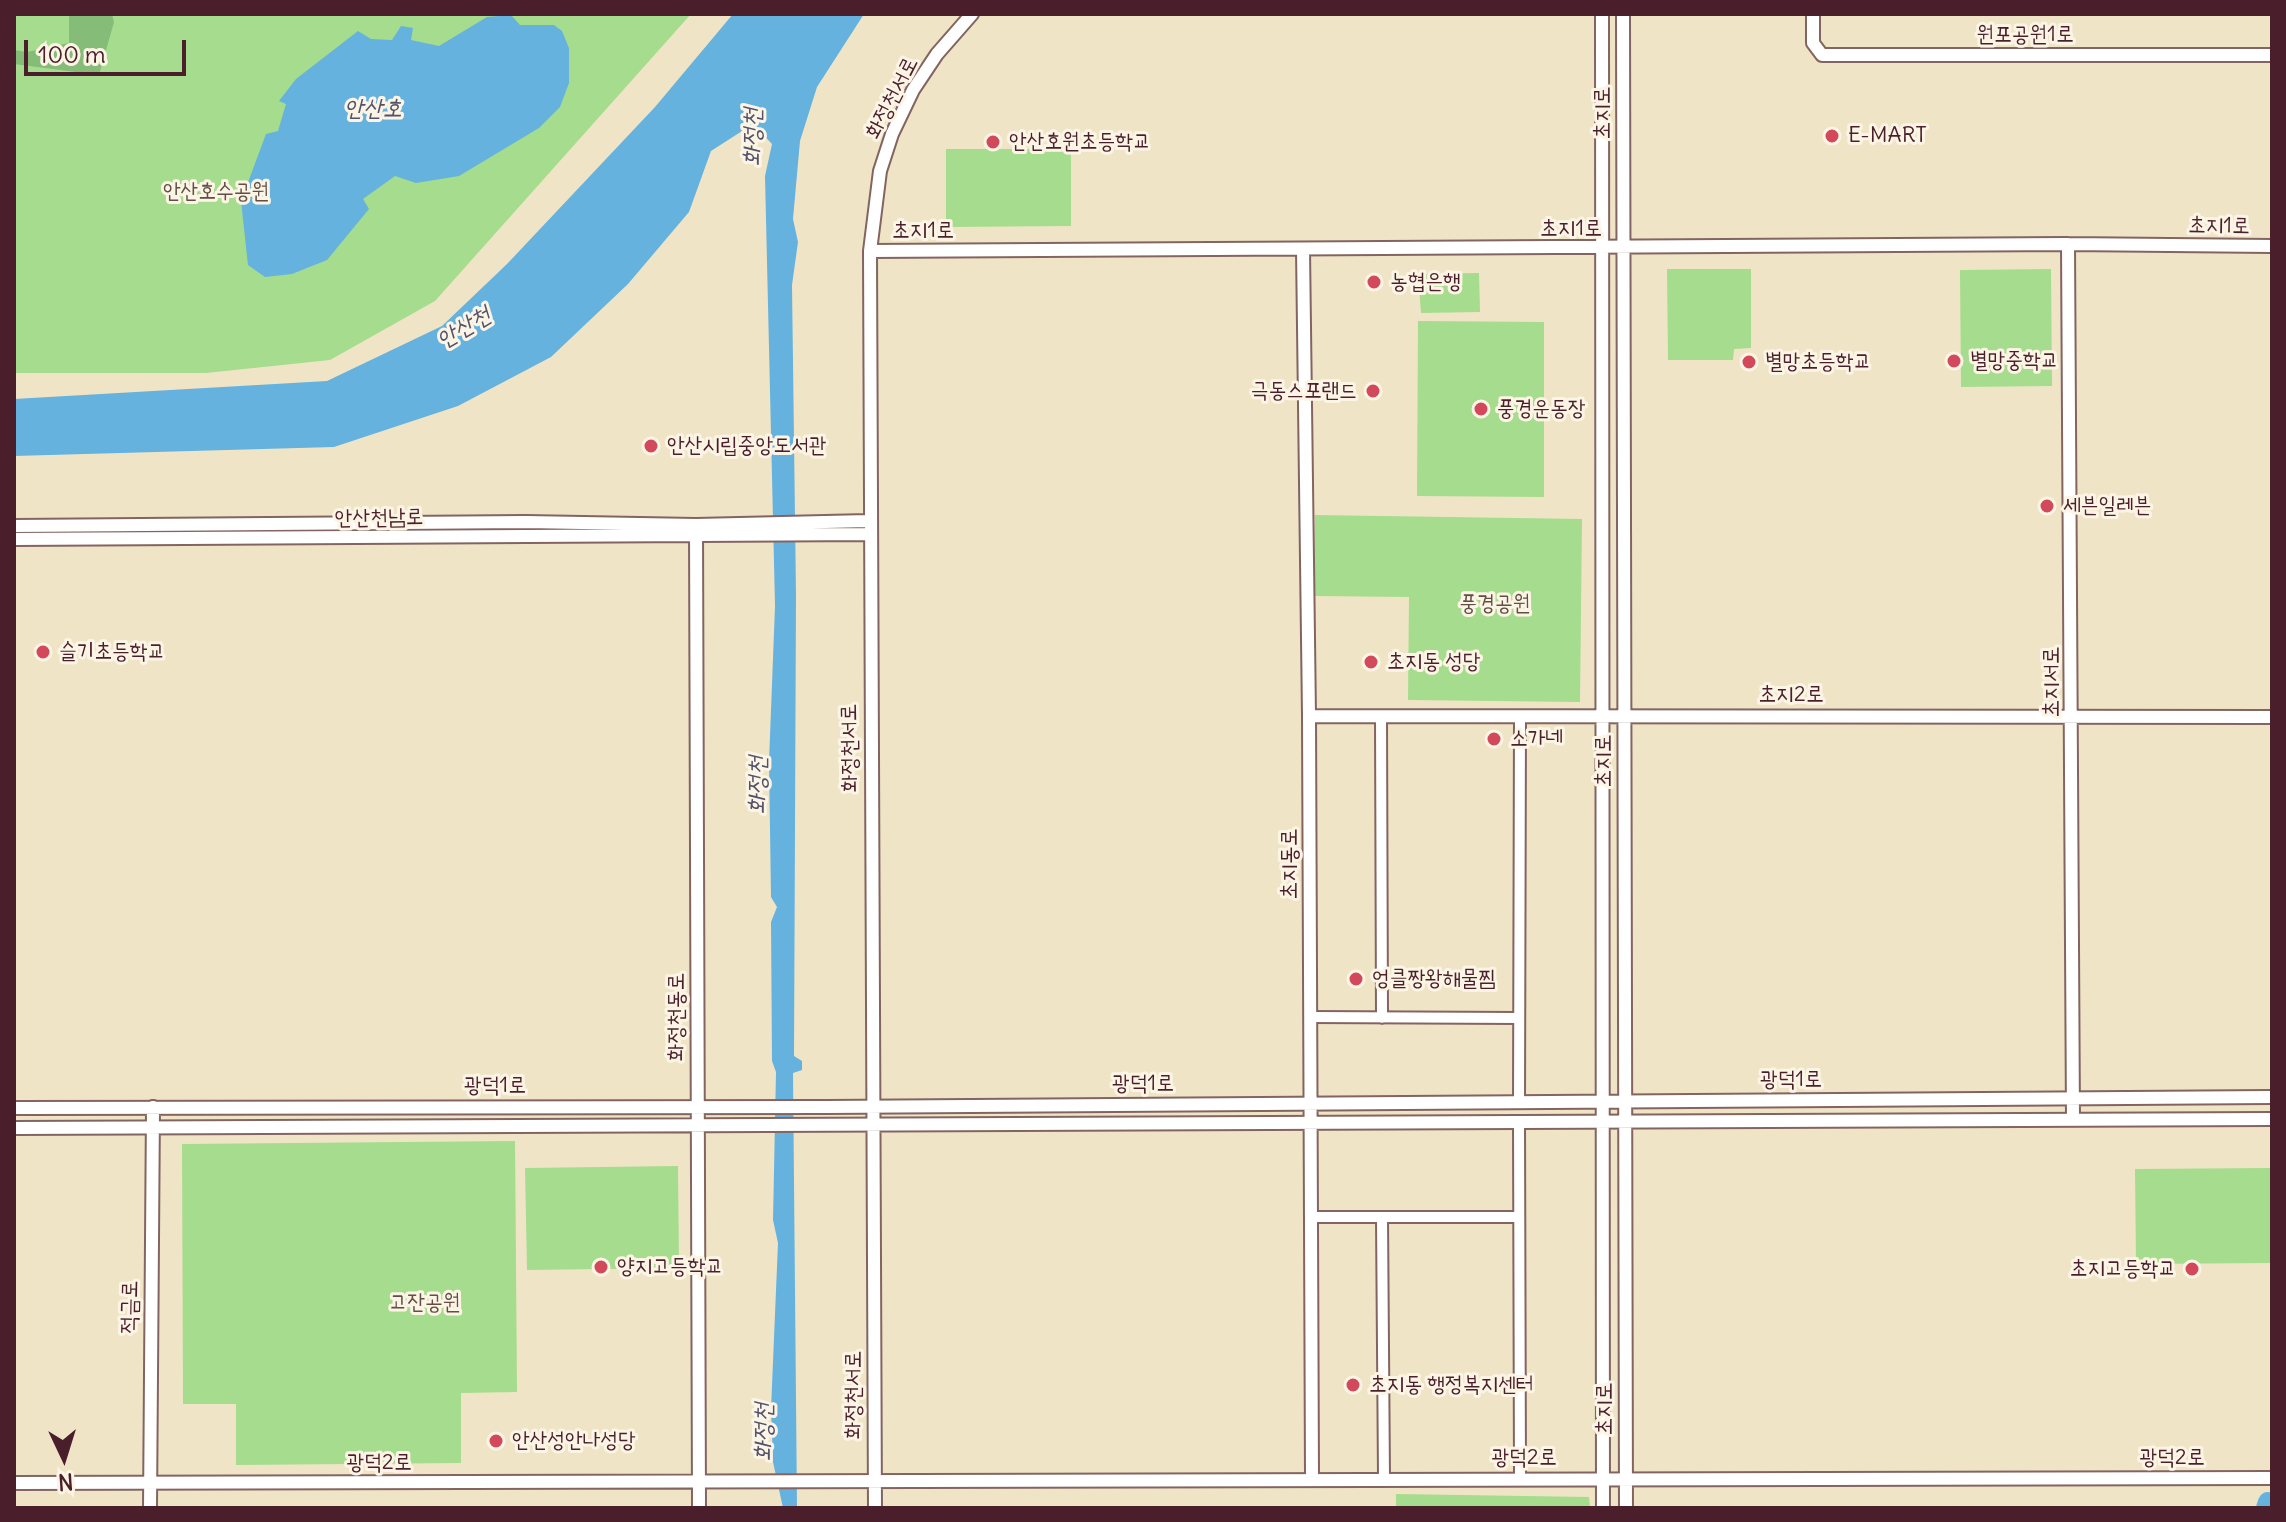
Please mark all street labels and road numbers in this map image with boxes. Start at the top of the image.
street label: 원포공원1로 [1976,22,2074,48]
street label: 화정천서로 [860,53,924,143]
street label: 초지로 [1590,86,1616,140]
street label: 초지1로 [2188,212,2250,240]
street label: 초지1로 [1540,216,1602,242]
street label: 초지1로 [892,218,954,244]
street label: 안산천남로 [335,504,423,532]
street label: 초지서로 [2039,647,2065,717]
street label: 초지2로 [1758,682,1824,708]
street label: 화정천서로 [836,704,864,792]
street label: 초지로 [1591,734,1617,788]
street label: 초지동로 [1277,829,1303,899]
street label: 화정천동로 [664,973,690,1061]
street label: 광덕1로 [1760,1067,1822,1093]
street label: 광덕1로 [1112,1071,1174,1097]
street label: 광덕1로 [464,1073,526,1099]
street label: 적금로 [116,1280,144,1334]
street label: 화정천서로 [841,1351,867,1439]
street label: 초지로 [1592,1382,1618,1436]
street label: 광덕2로 [1491,1445,1557,1471]
street label: 광덕2로 [2139,1445,2205,1471]
street label: 광덕2로 [346,1450,412,1476]

